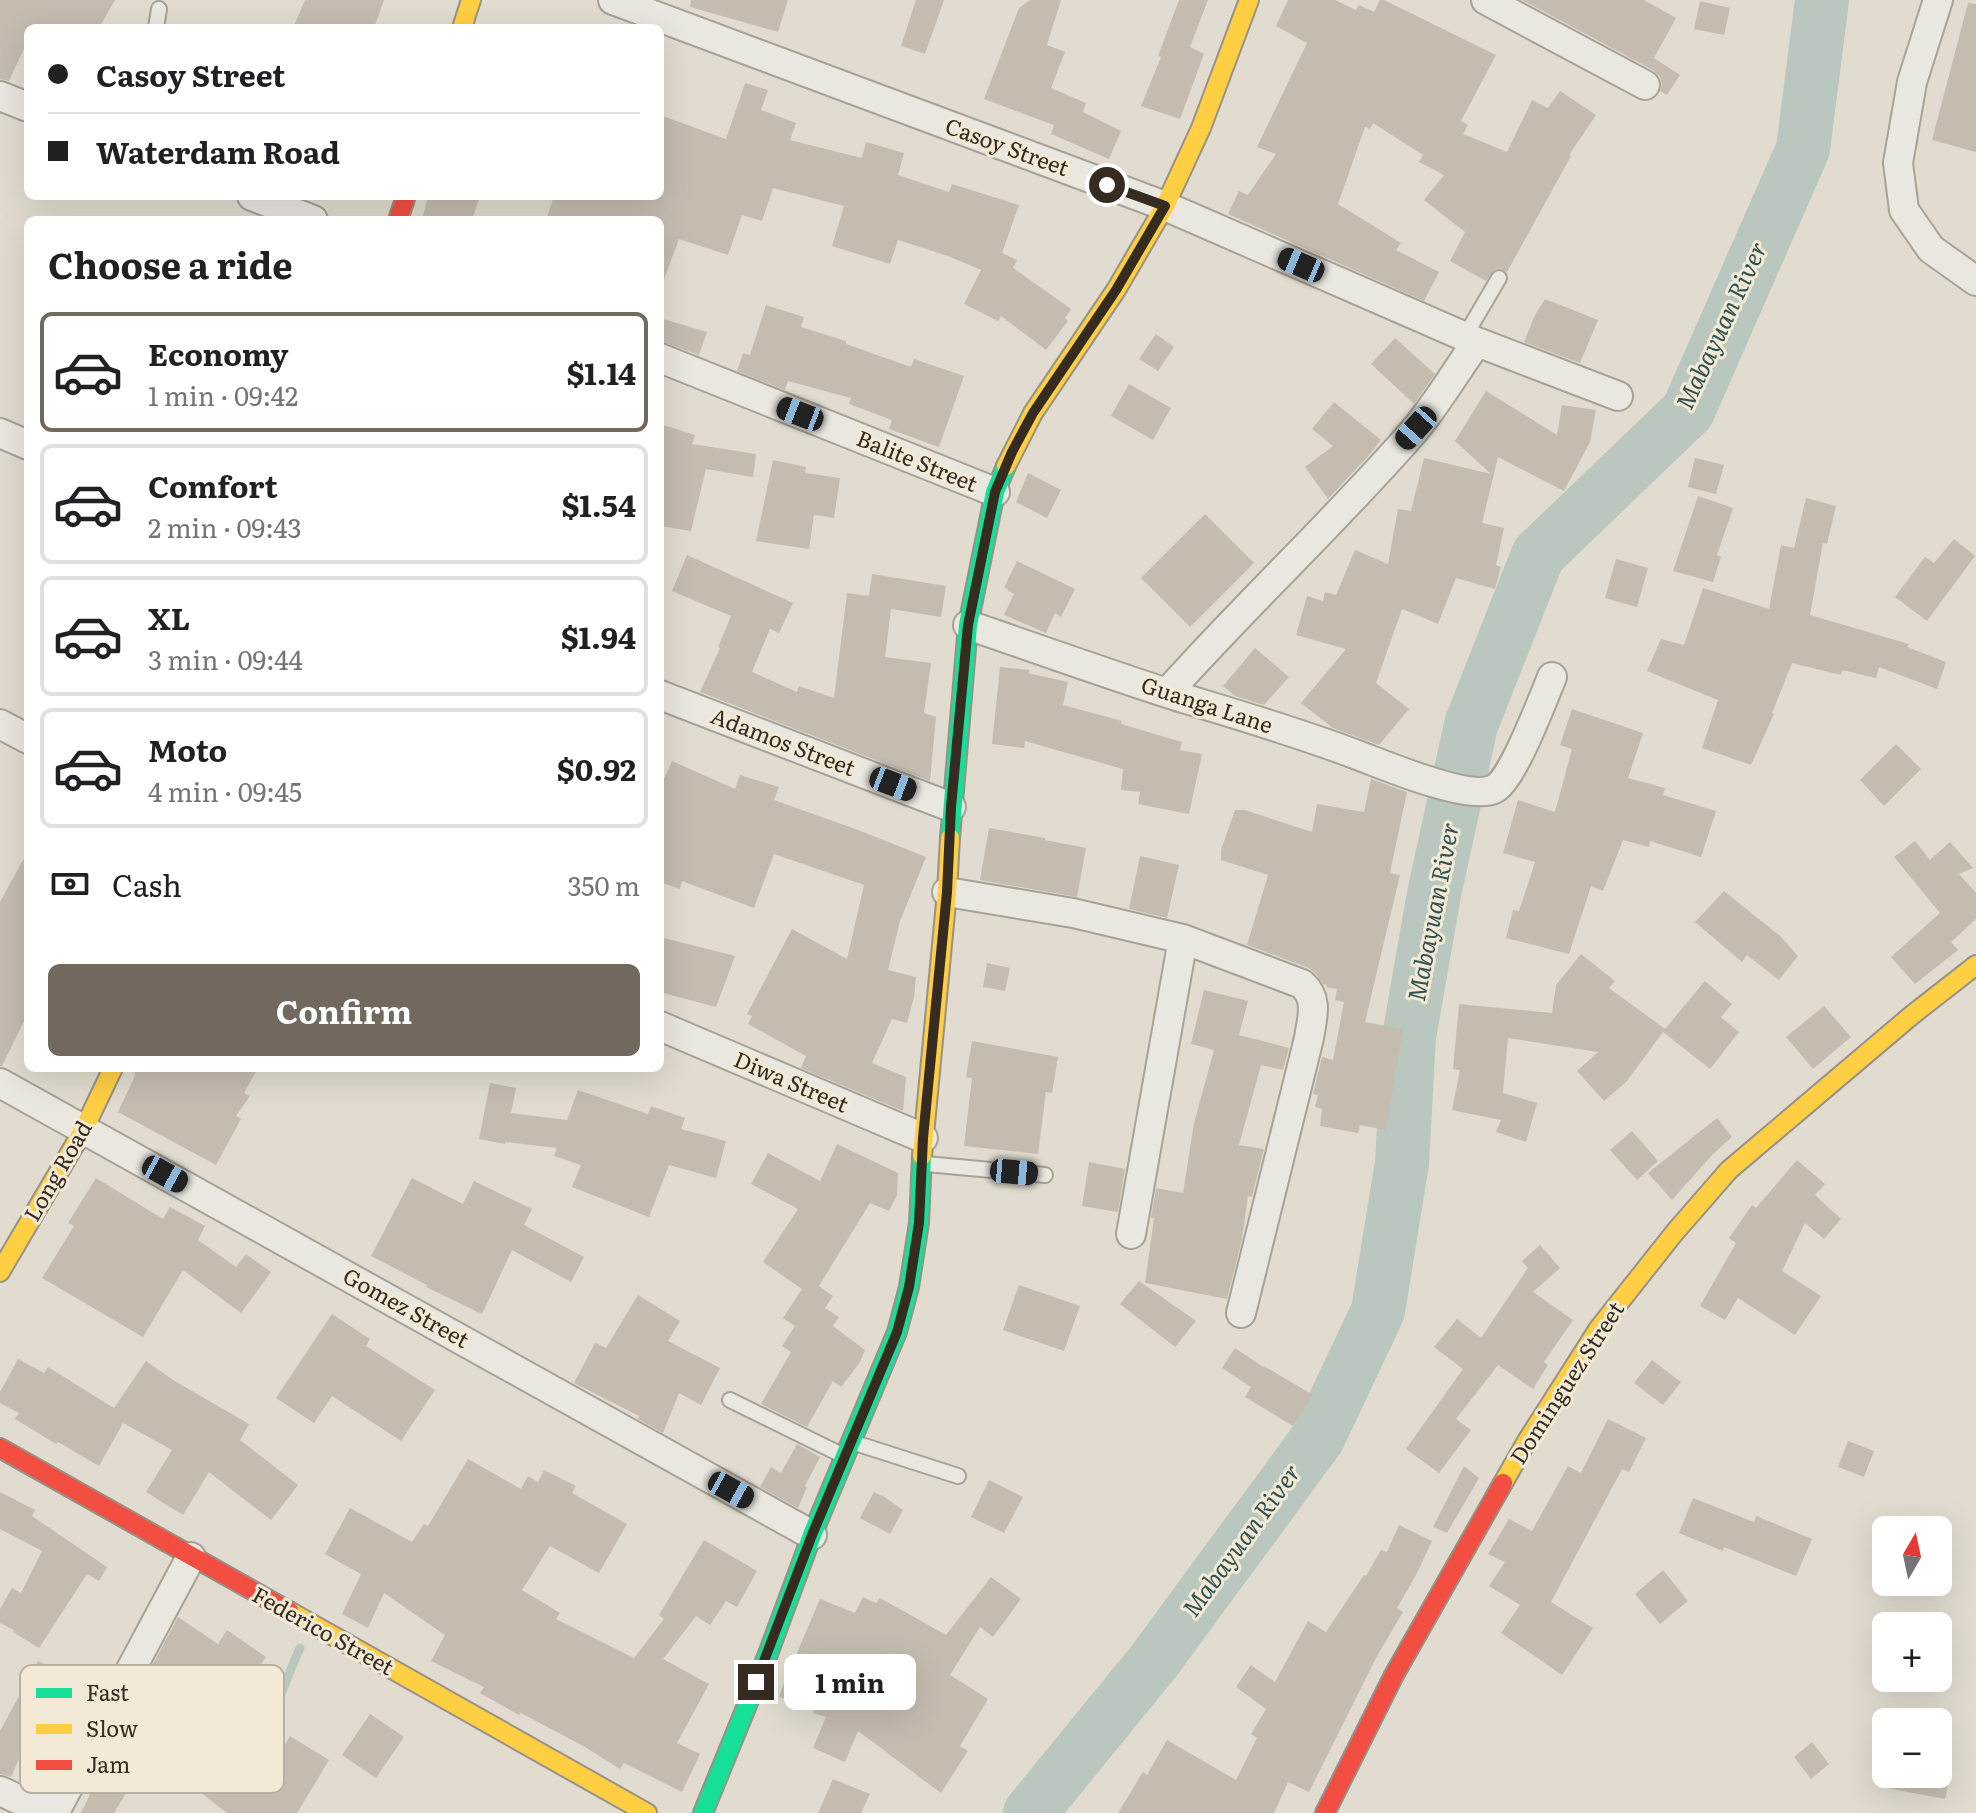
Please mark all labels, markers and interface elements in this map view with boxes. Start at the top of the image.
text: Casoy Street [96,52,285,96]
street label: Casoy Street [941,108,1074,183]
text: Waterdam Road [96,129,340,173]
route start [1089,167,1125,203]
water label: Mabayuan River [1666,235,1774,415]
text: Choose a ride [48,237,293,290]
car [1274,245,1328,285]
text: Economy [148,331,288,375]
icon: car [52,336,124,408]
text: $1.14 [566,350,636,394]
text: 1 min · 09:42 [148,375,298,414]
car [773,394,827,434]
car [1391,402,1441,454]
street label: Balite Street [852,420,983,499]
text: Comfort [148,463,278,507]
icon: car [52,468,124,540]
text: $1.54 [561,482,636,526]
text: 2 min · 09:43 [148,507,302,546]
text: XL [148,595,190,639]
icon: car [52,600,124,672]
text: $1.94 [561,614,636,658]
text: 3 min · 09:44 [148,639,303,678]
street label: Guanga Lane [1137,667,1277,740]
street label: Adamos Street [707,698,861,783]
text: Moto [148,727,227,771]
icon: car [52,732,124,804]
text: $0.92 [557,746,636,790]
car [866,764,920,804]
text: 4 min · 09:45 [148,771,302,810]
water label: Mabayuan River [1397,819,1466,1004]
icon: cash [48,862,92,906]
text: Cash [112,862,182,906]
text: 350 m [567,865,640,904]
button: Confirm [48,964,640,1056]
street label: Diwa Street [729,1042,854,1120]
street label: Long Road [15,1114,99,1227]
car [138,1152,192,1196]
car [989,1158,1039,1186]
street label: Gomez Street [338,1258,476,1355]
street label: Dominguez Street [1501,1294,1631,1470]
water label: Mabayuan River [1172,1456,1307,1623]
car [704,1468,758,1512]
north arrow [1872,1516,1952,1596]
map controls [1872,1516,1952,1788]
street label: Federico Street [247,1577,401,1682]
button: + [1872,1612,1952,1692]
callout: 1 min [784,1654,916,1710]
text: 1 min [815,1662,885,1701]
route end [738,1664,774,1700]
legend [20,1665,284,1793]
text: Fast [86,1675,129,1708]
button: − [1872,1708,1952,1788]
text: Slow [86,1711,138,1744]
text: Jam [86,1747,130,1780]

